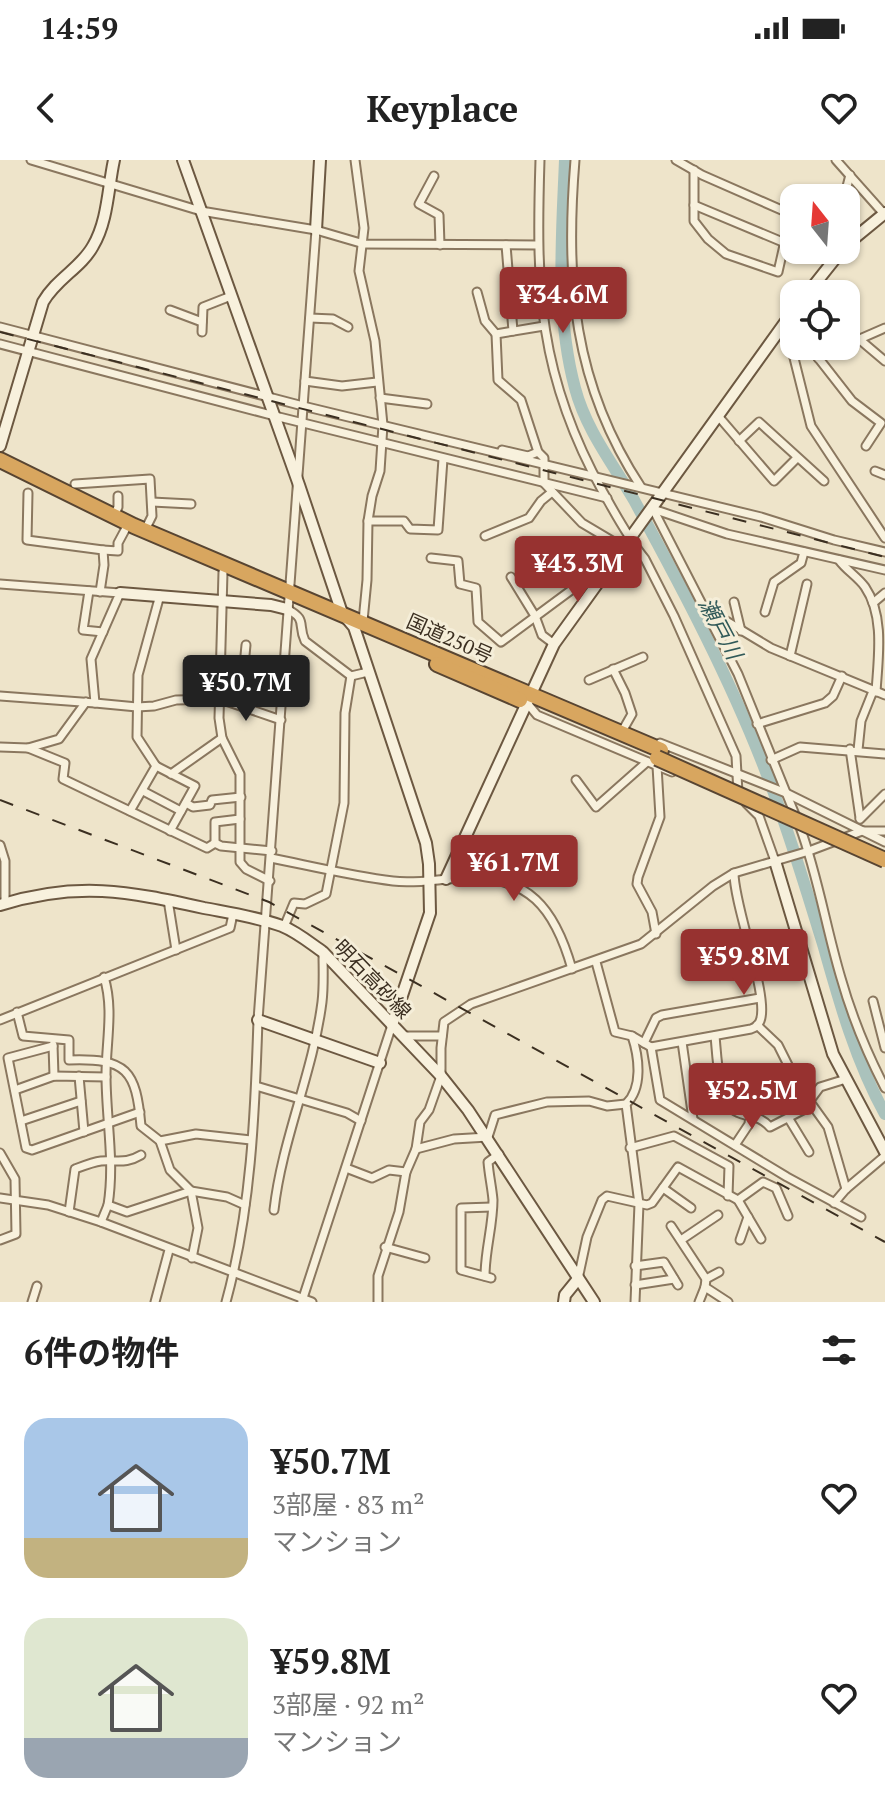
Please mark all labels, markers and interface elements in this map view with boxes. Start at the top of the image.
text: 14:59 [40,8,118,48]
text: Keyplace [367,85,518,132]
icon: back [24,86,68,130]
icon: heart [817,86,861,130]
north arrow [780,184,860,264]
map controls [780,184,860,360]
pin: ¥34.6M [498,267,628,335]
text: ¥34.6M [518,276,608,310]
button: locate [780,280,860,360]
pin: ¥43.3M [513,536,643,604]
text: ¥43.3M [533,545,623,579]
water label: 瀬戸川 [693,592,750,666]
street label: 国道250号 [402,607,498,669]
pin: ¥50.7M [181,655,311,723]
text: ¥50.7M [201,664,291,698]
pin: ¥61.7M [449,835,579,903]
text: ¥61.7M [469,844,559,878]
pin: ¥59.8M [679,929,809,997]
street label: 明石高砂線 [329,934,417,1024]
text: ¥59.8M [699,938,789,972]
pin: ¥52.5M [687,1063,817,1131]
text: ¥52.5M [707,1072,797,1106]
icon: filters [817,1328,861,1372]
text: 6件の物件 [24,1330,179,1375]
text: ¥50.7M [272,1439,391,1484]
icon: home [88,1450,184,1546]
icon: heart [817,1476,861,1520]
text: 3部屋 · 83 m² [272,1487,424,1521]
text: マンション [272,1524,402,1558]
text: ¥59.8M [272,1639,391,1684]
icon: home [88,1650,184,1746]
icon: heart [817,1676,861,1720]
text: 3部屋 · 92 m² [272,1687,424,1721]
text: マンション [272,1724,402,1758]

